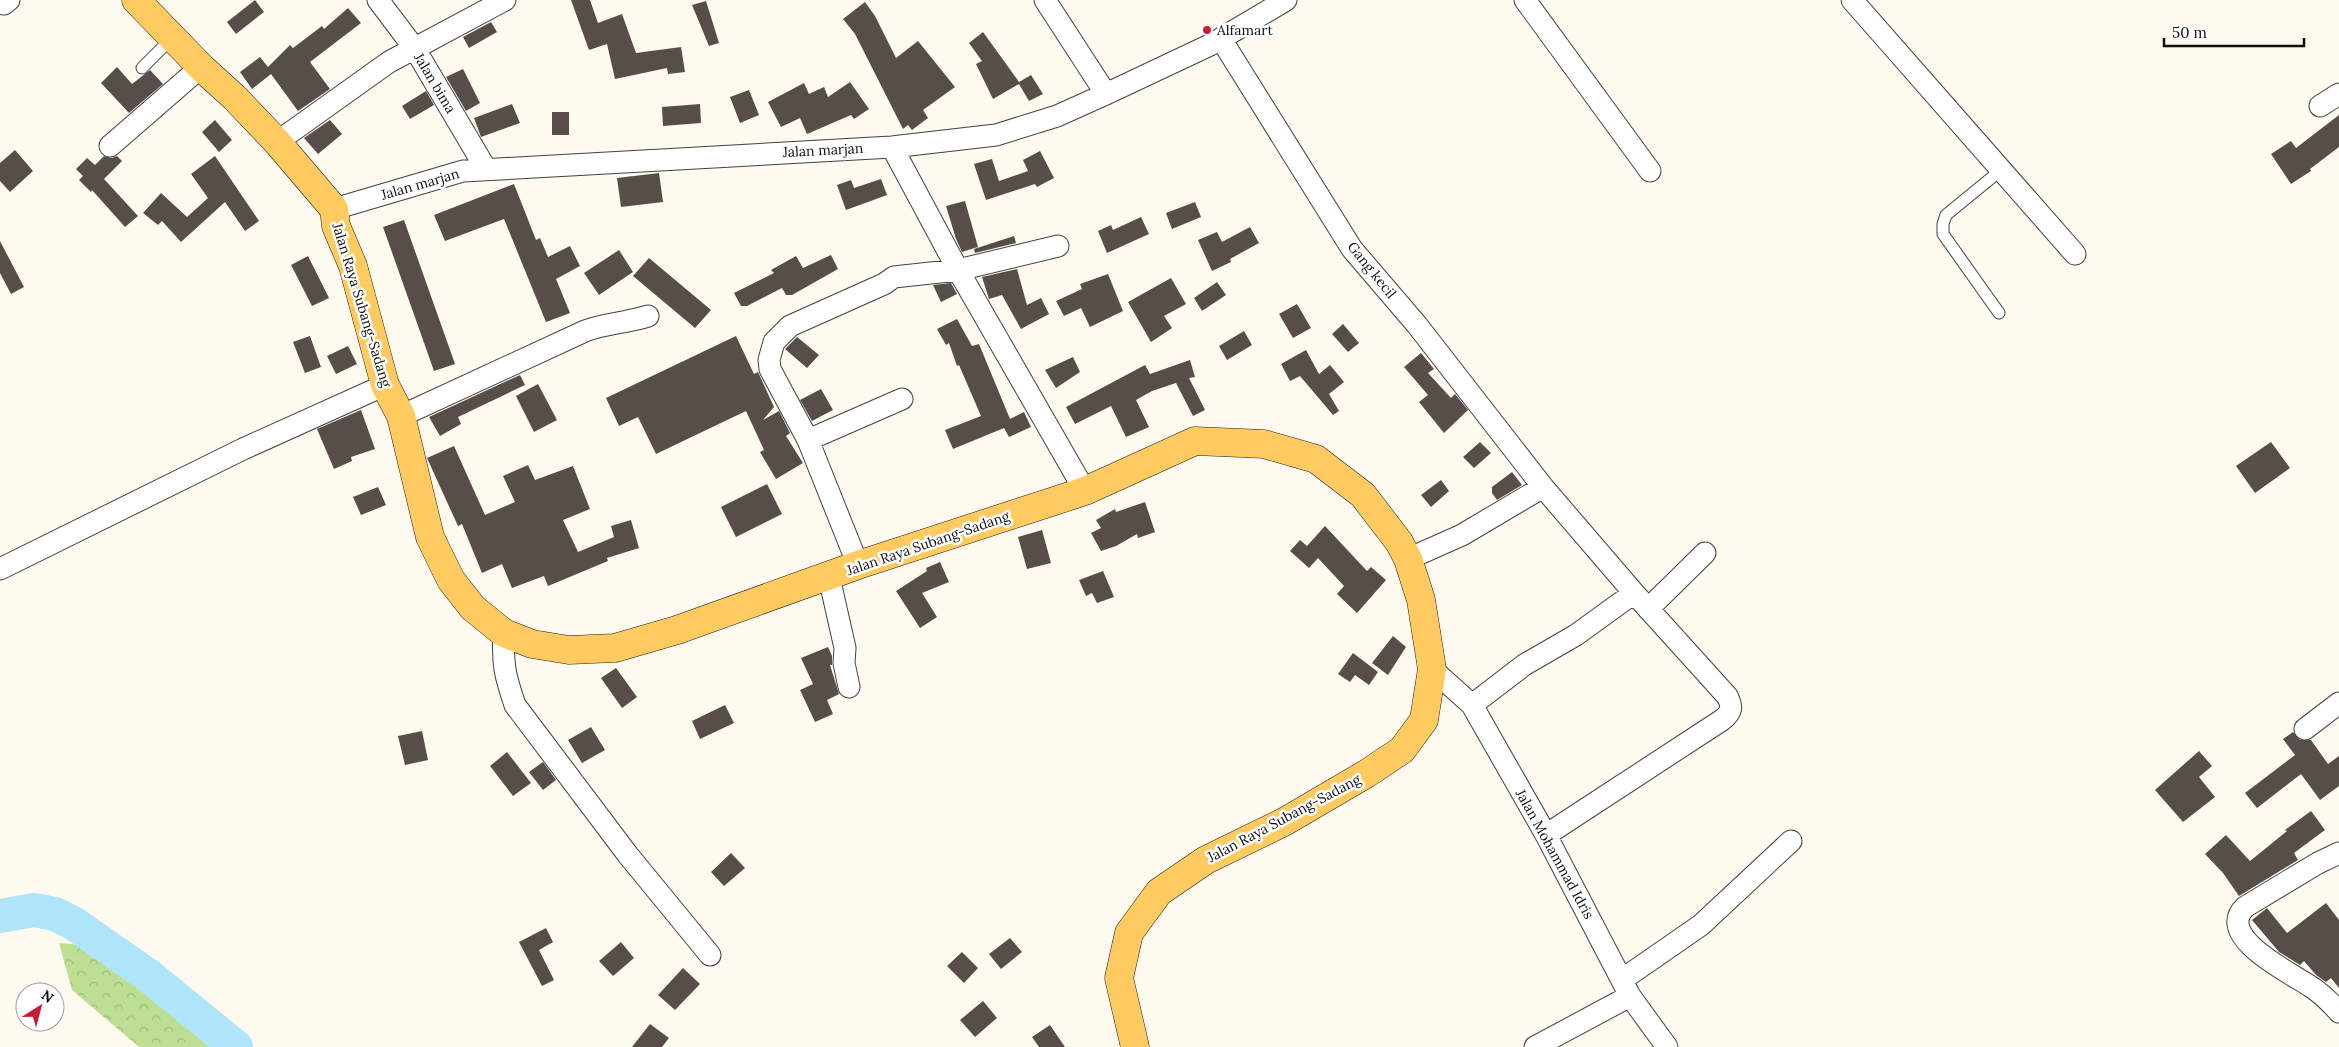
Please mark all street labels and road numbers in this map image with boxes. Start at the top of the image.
street label: Jalan bima [409,49,460,116]
street label: Jalan marjan [781,139,864,161]
street label: Jalan marjan [378,164,462,204]
street label: Jalan Raya Subang-Sadang [328,220,396,390]
street label: Gang kecil [1344,238,1400,302]
street label: Jalan Raya Subang-Sadang [843,507,1012,580]
street label: Jalan Raya Subang-Sadang [1203,770,1364,867]
street label: Jalan Mohammad Idris [1511,785,1598,922]

